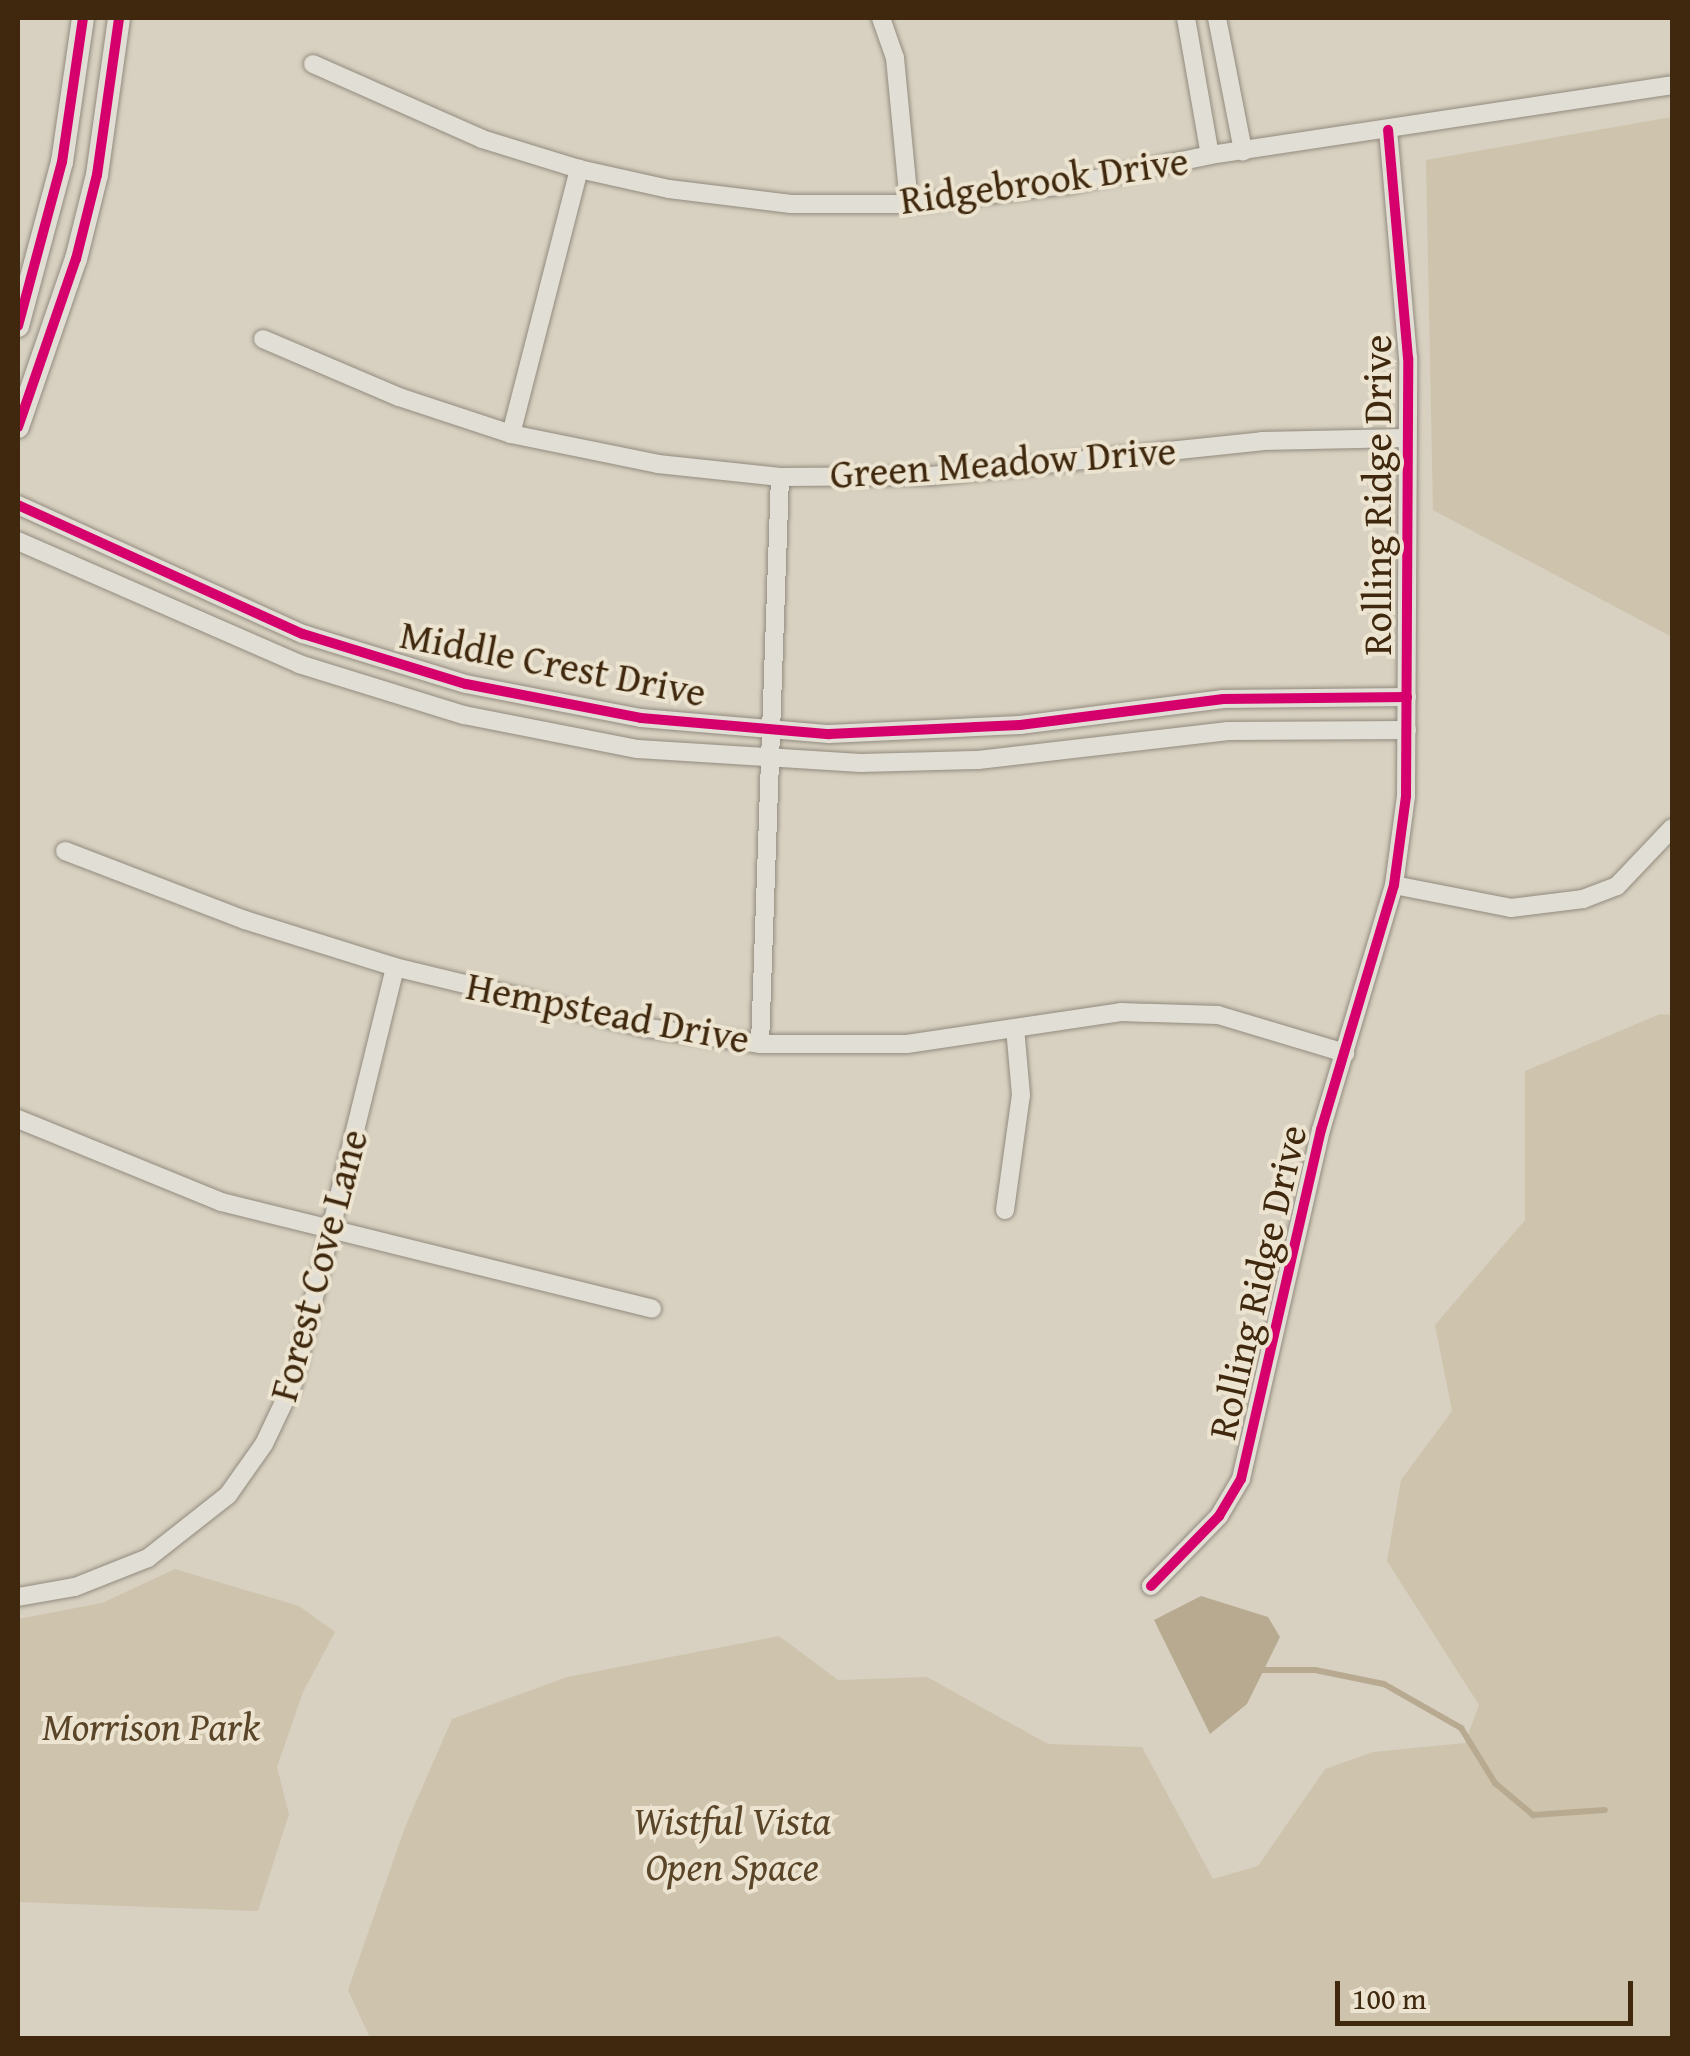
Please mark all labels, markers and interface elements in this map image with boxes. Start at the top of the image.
street label: Ridgebrook Drive [897,136,1191,224]
street label: Rolling Ridge Drive [1353,334,1401,656]
street label: Green Meadow Drive [828,426,1178,498]
street label: Middle Crest Drive [396,610,710,716]
street label: Hempstead Drive [462,961,754,1063]
street label: Rolling Ridge Drive [1197,1120,1317,1444]
street label: Forest Cove Lane [259,1124,377,1406]
park label: Morrison Park [42,1702,260,1750]
park label: Wistful Vista Open Space [633,1796,831,1890]
scale bar [1340,1961,1638,2023]
text: 100 m [1352,1976,1426,2020]

